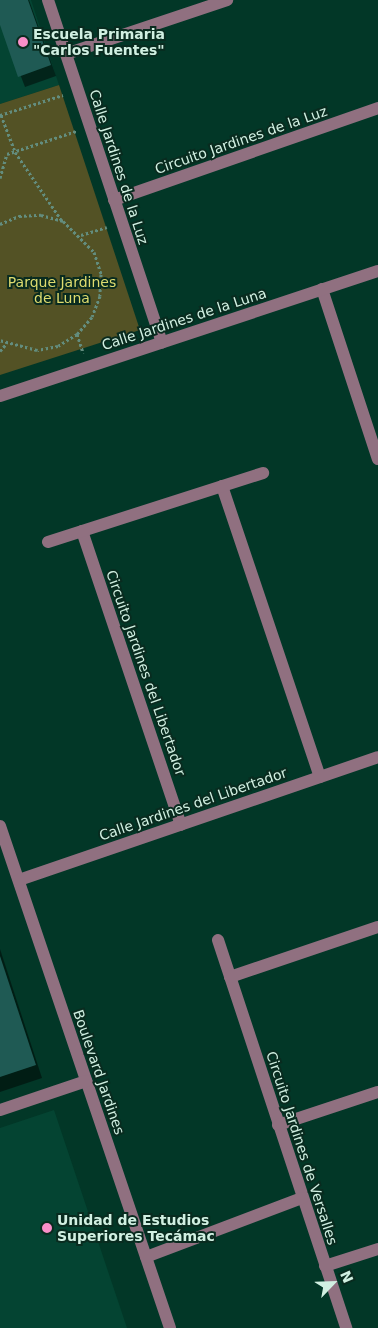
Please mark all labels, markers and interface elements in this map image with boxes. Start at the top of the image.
place label: Escuela Primaria "Carlos Fuentes" [33,26,165,58]
marker: Escuela Primaria "Carlos Fuentes" [17,36,29,48]
street label: Calle Jardines de la Luz [86,87,152,247]
street label: Circuito Jardines de la Luz [153,103,329,177]
park label: Parque Jardines de Luna [8,274,116,306]
street label: Calle Jardines de la Luna [100,284,268,354]
street label: Circuito Jardines del Libertador [103,568,189,778]
street label: Calle Jardines del Libertador [97,764,289,844]
street label: Boulevard Jardines [70,1007,128,1137]
street label: Circuito Jardines de Versalles [263,1049,341,1247]
place label: Unidad de Estudios Superiores Tecámac [57,1212,215,1244]
marker: Unidad de Estudios Superiores Tecámac [41,1222,53,1234]
north arrow [308,1258,358,1308]
text: N [337,1268,356,1286]

